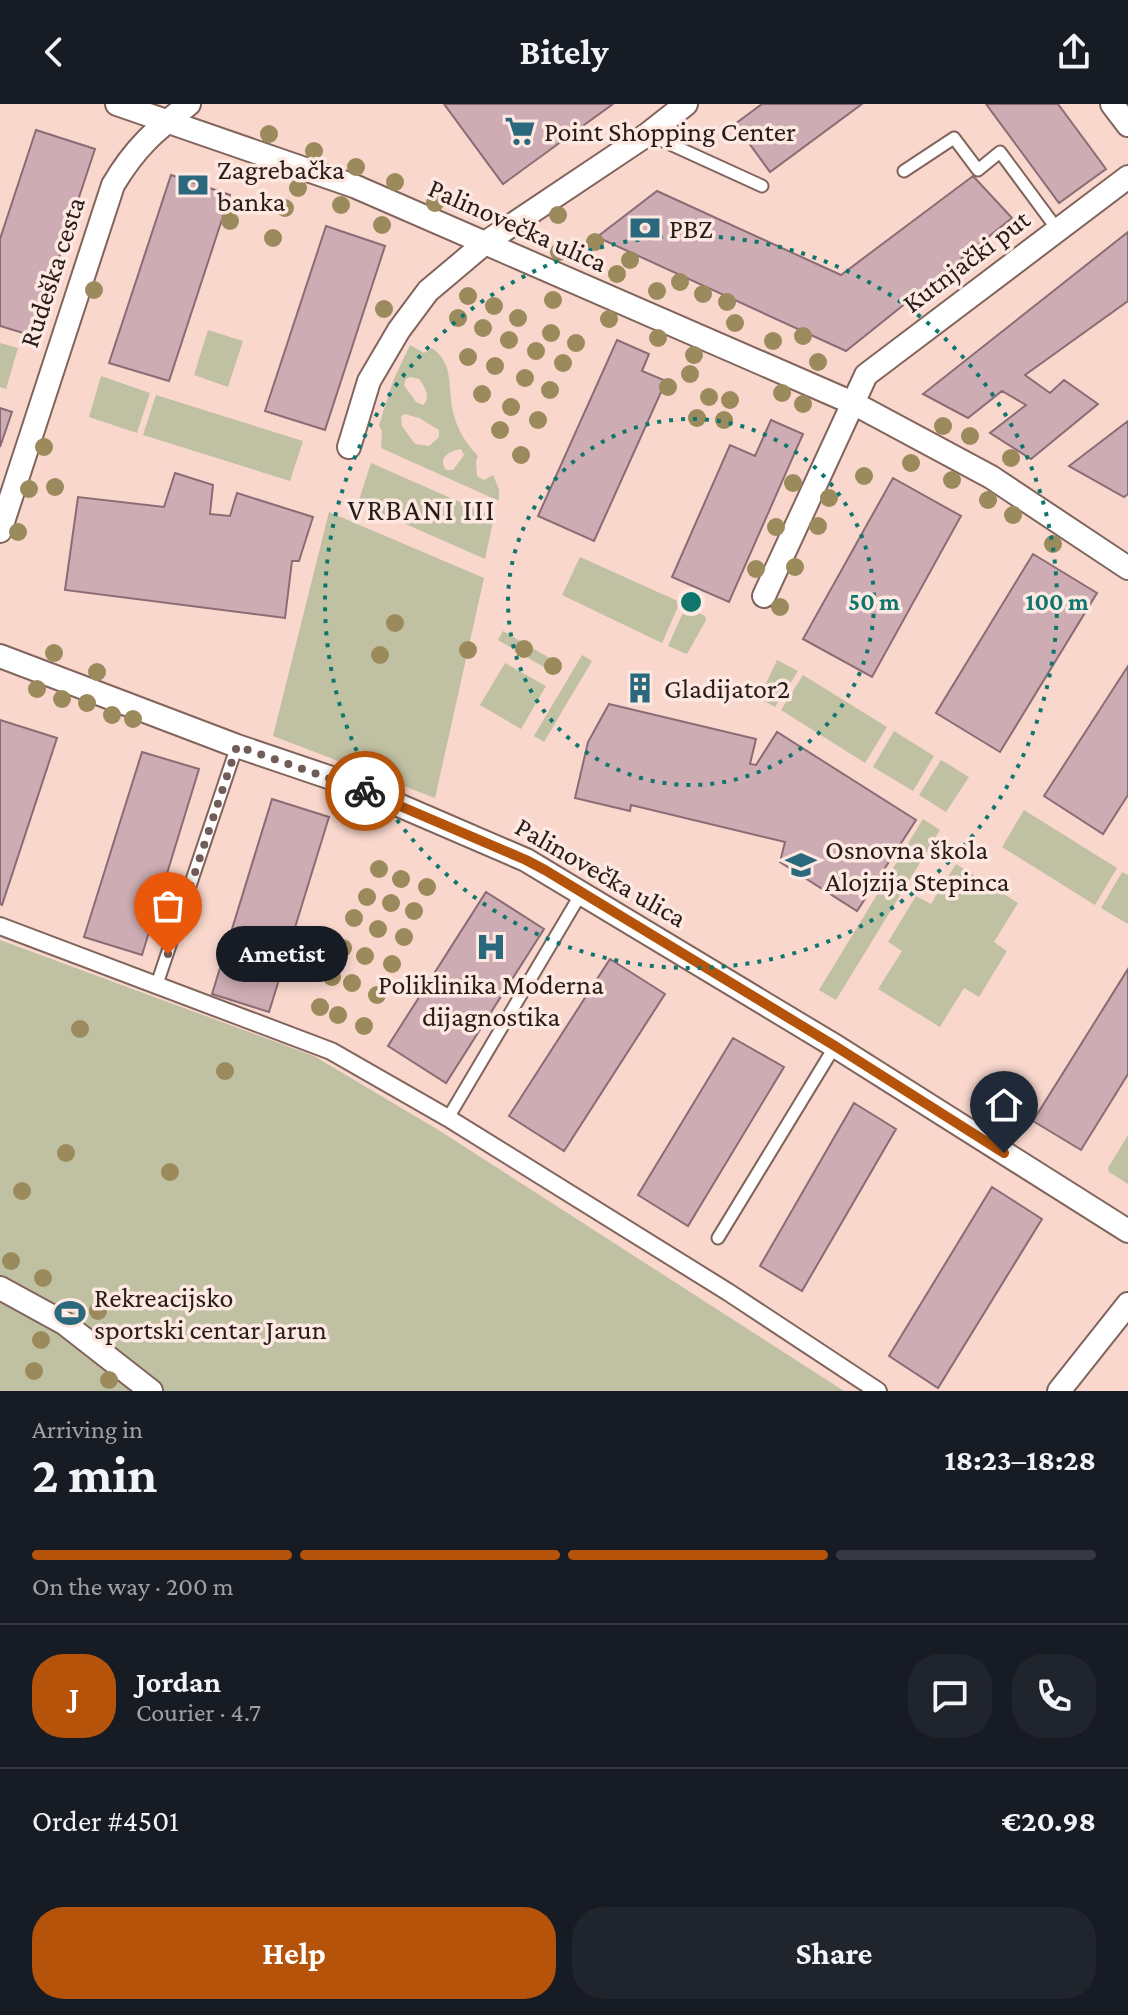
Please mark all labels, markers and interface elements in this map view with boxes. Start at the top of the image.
icon: back [32,30,76,74]
icon: share [1052,30,1096,74]
text: Bitely [520,32,608,72]
supermarket icon: Point Shopping Center [503,114,537,148]
place label: Point Shopping Center [544,116,796,147]
place label: Zagrebačka banka [217,154,345,217]
bank icon: Zagrebačka banka [176,168,210,202]
street label: Palinovečka ulica [424,172,612,278]
street label: Rudeška cesta [13,193,91,351]
street label: Kutnjački put [896,203,1036,319]
bank icon: PBZ [628,211,662,245]
place label: PBZ [669,213,713,244]
district label: VRBANI III [348,493,496,526]
centre of rings [677,588,705,616]
text: 50 m [848,588,900,615]
text: 100 m [1025,588,1089,615]
building icon: Gladijator2 [623,671,657,705]
place label: Gladijator2 [664,673,790,704]
courier [325,751,405,831]
icon: bike [343,769,387,813]
street label: Palinovečka ulica [510,811,692,933]
place label: Osnovna škola Alojzija Stepinca [825,834,1010,897]
school or university icon: Osnovna škola Alojzija Stepinca [784,848,818,882]
pin [134,872,202,954]
icon: bag [146,884,190,928]
callout: Ametist [216,926,348,982]
hospital icon: Poliklinika Moderna dijagnostika [474,930,508,964]
text: Ametist [239,939,325,968]
place label: Poliklinika Moderna dijagnostika [378,969,604,1032]
pin [970,1071,1038,1153]
icon: home [982,1083,1026,1127]
place label: Rekreacijsko sportski centar Jarun [94,1282,327,1345]
sports icon: Rekreacijsko sportski centar Jarun [53,1296,87,1330]
text: Arriving in [32,1415,143,1444]
text: 18:23–18:28 [945,1443,1096,1476]
text: 2 min [32,1445,157,1503]
text: On the way · 200 m [32,1572,234,1601]
button: chat [908,1654,992,1738]
button: phone [1012,1654,1096,1738]
text: Jordan [136,1665,221,1698]
text: J [69,1680,79,1713]
text: Courier · 4.7 [136,1698,261,1727]
text: Order #4501 [32,1804,179,1837]
text: €20.98 [1002,1804,1096,1837]
button: Help [32,1907,556,1999]
button: Share [572,1907,1096,1999]

